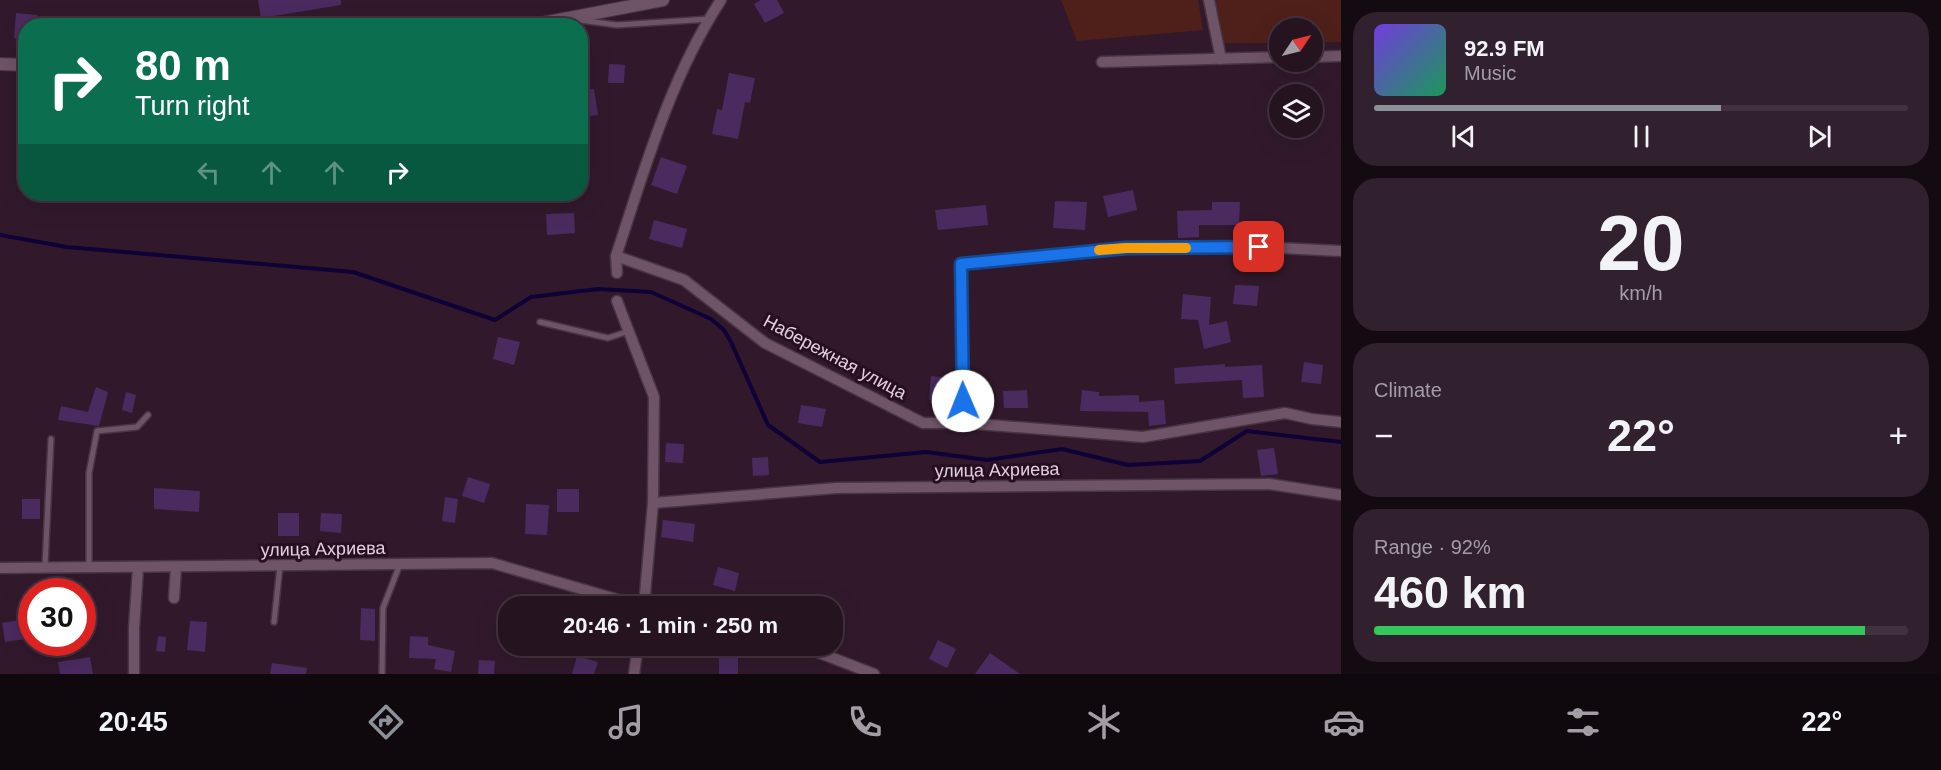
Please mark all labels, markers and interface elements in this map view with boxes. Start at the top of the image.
north arrow [1269,18,1323,72]
map controls [1269,18,1323,138]
text: 92.9 FM [1464,36,1545,61]
icon: right [36,42,114,120]
text: 80 m [135,42,231,89]
text: Music [1464,62,1516,84]
button: layers [1269,84,1323,138]
text: Turn right [135,91,250,121]
icon: previous [1447,120,1480,153]
icon: pause [1625,120,1658,153]
icon: next [1803,120,1836,153]
icon: left [192,156,225,189]
icon: ahead [255,156,288,189]
icon: ahead [318,156,351,189]
icon: right [381,156,414,189]
text: 20 [1598,199,1684,287]
pin [1233,221,1284,272]
icon: arrive [1242,230,1275,263]
text: km/h [1619,282,1663,304]
street label: Набережная улица [760,311,911,404]
position arrow [931,369,995,433]
text: Climate [1374,379,1442,401]
text: 22° [1607,410,1675,461]
text: − [1374,417,1393,454]
text: + [1889,417,1908,454]
street label: улица Ахриева [934,459,1061,481]
text: Range · 92% [1374,536,1491,558]
street label: улица Ахриева [260,538,387,560]
text: 460 km [1374,567,1527,618]
speed limit sign: 30 [18,578,96,656]
text: 20:46 · 1 min · 250 m [563,613,778,638]
icon: directions [365,701,407,743]
icon: music [605,701,647,743]
icon: phone [844,701,886,743]
icon: climate [1083,701,1125,743]
icon: car [1323,701,1365,743]
icon: filters [1562,701,1604,743]
text: 20:45 [99,707,168,737]
text: 22° [1801,707,1842,737]

